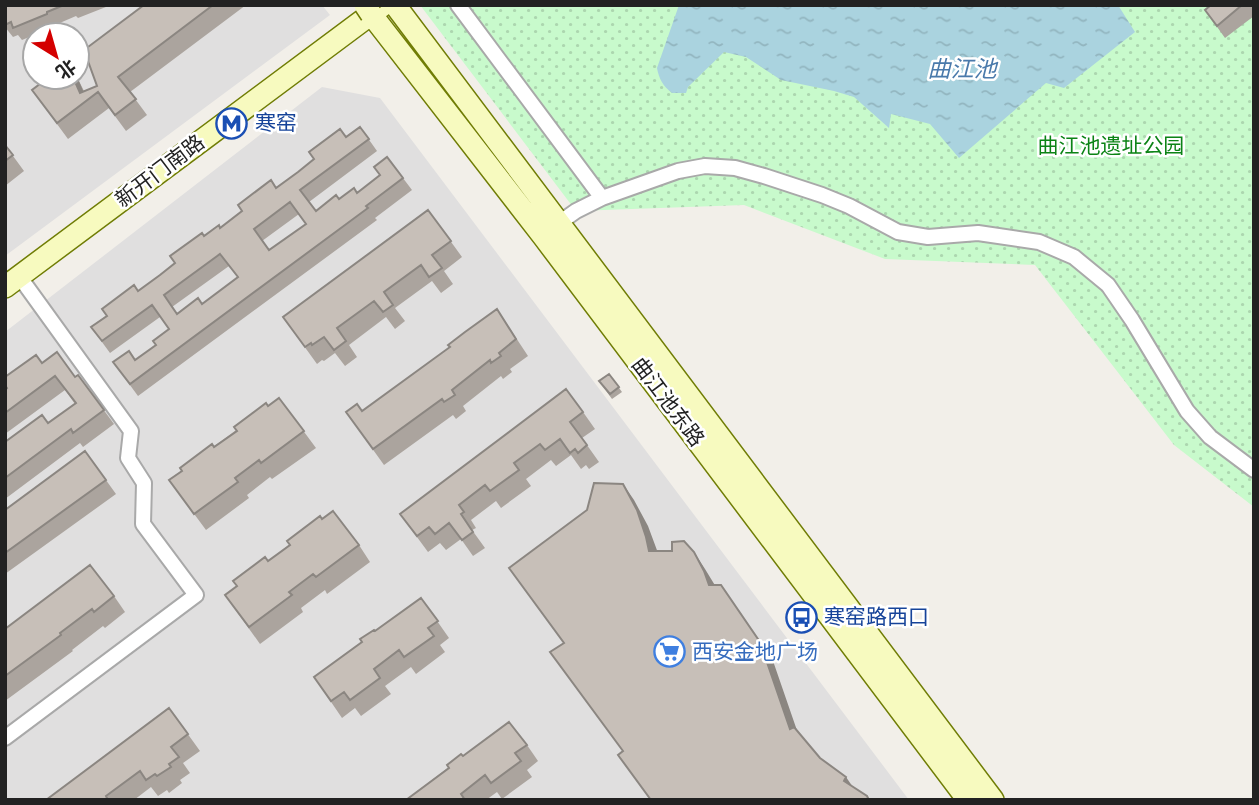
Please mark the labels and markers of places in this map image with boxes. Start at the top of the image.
metro station icon: 寒窑 [215,106,249,140]
place label: 寒窑 [255,108,297,136]
bus stop icon: 寒窑路西口 [784,600,818,634]
place label: 寒窑路西口 [824,602,929,630]
supermarket icon: 西安金地广场 [652,635,686,669]
place label: 西安金地广场 [692,637,818,665]

